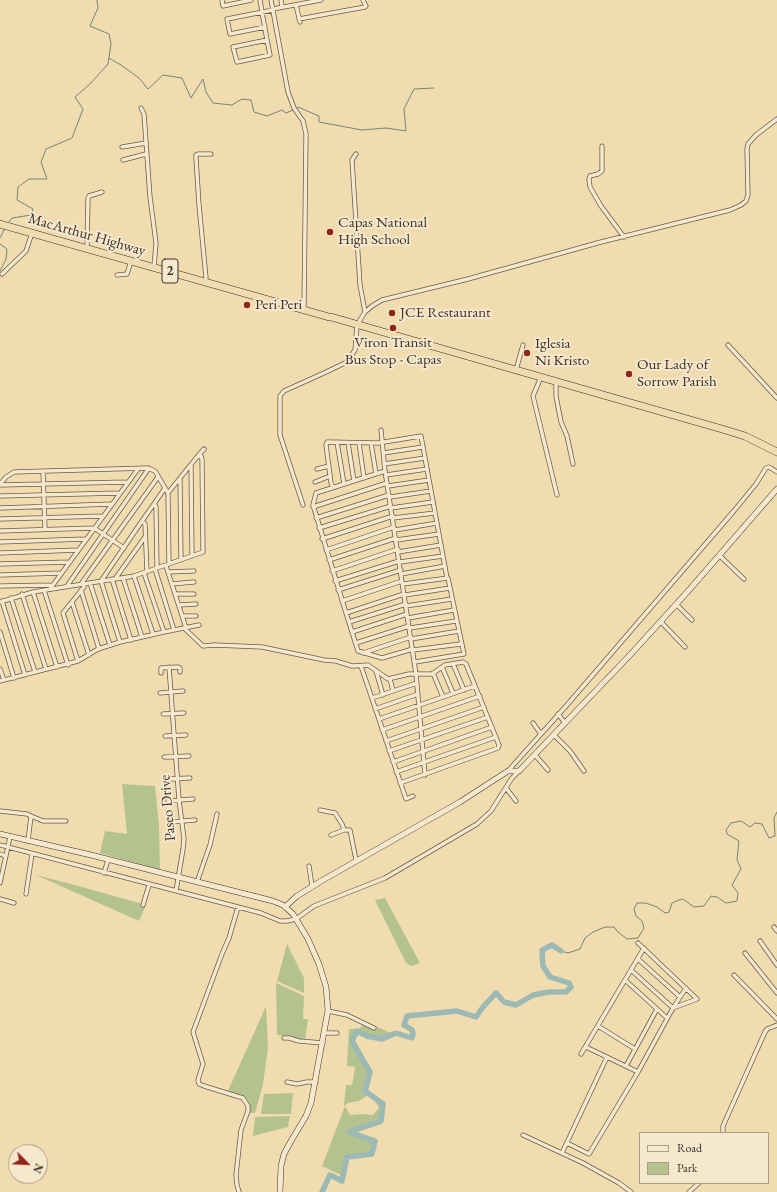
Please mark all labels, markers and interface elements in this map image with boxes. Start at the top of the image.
street label: MacArthur Highway [26,210,148,260]
place label: Capas National High School [338,214,427,249]
marker: Capas National High School [325,227,335,237]
road number: 2 [162,259,178,283]
place label: Peri Peri [255,296,302,314]
marker: Peri Peri [242,300,252,310]
place label: JCE Restaurant [400,304,491,322]
marker: JCE Restaurant [387,308,397,318]
marker: Viron Transit Bus Stop - Capas [388,323,398,333]
place label: Viron Transit Bus Stop - Capas [345,334,441,369]
place label: Iglesia Ni Kristo [535,335,589,370]
marker: Iglesia Ni Kristo [522,348,532,358]
place label: Our Lady of Sorrow Parish [637,356,717,391]
marker: Our Lady of Sorrow Parish [624,369,634,379]
street label: Paseo Drive [156,774,180,842]
legend [639,1132,769,1184]
text: Road [677,1140,702,1156]
north arrow [8,1144,48,1184]
text: Park [677,1160,697,1176]
text: N [30,1162,46,1175]

